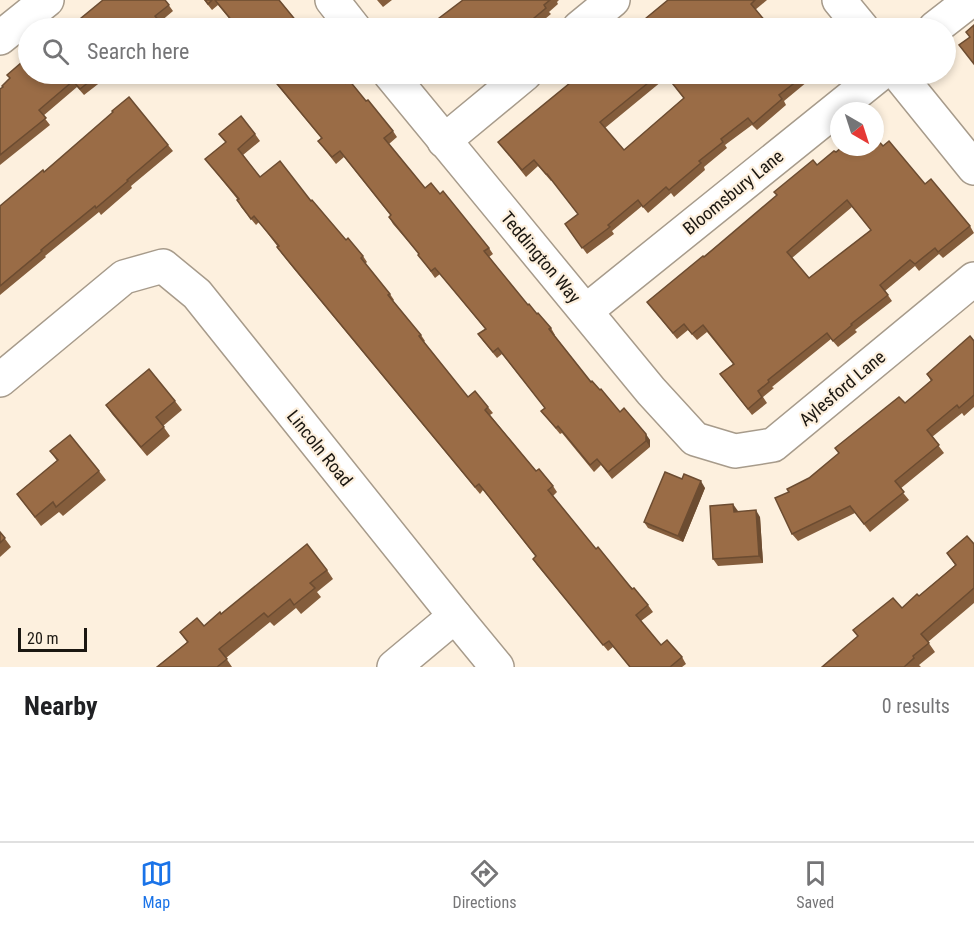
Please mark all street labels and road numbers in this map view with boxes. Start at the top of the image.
street label: Bloomsbury Lane [679,145,787,239]
street label: Teddington Way [497,207,586,307]
street label: Aylesford Lane [795,346,889,430]
street label: Lincoln Road [283,406,357,490]

